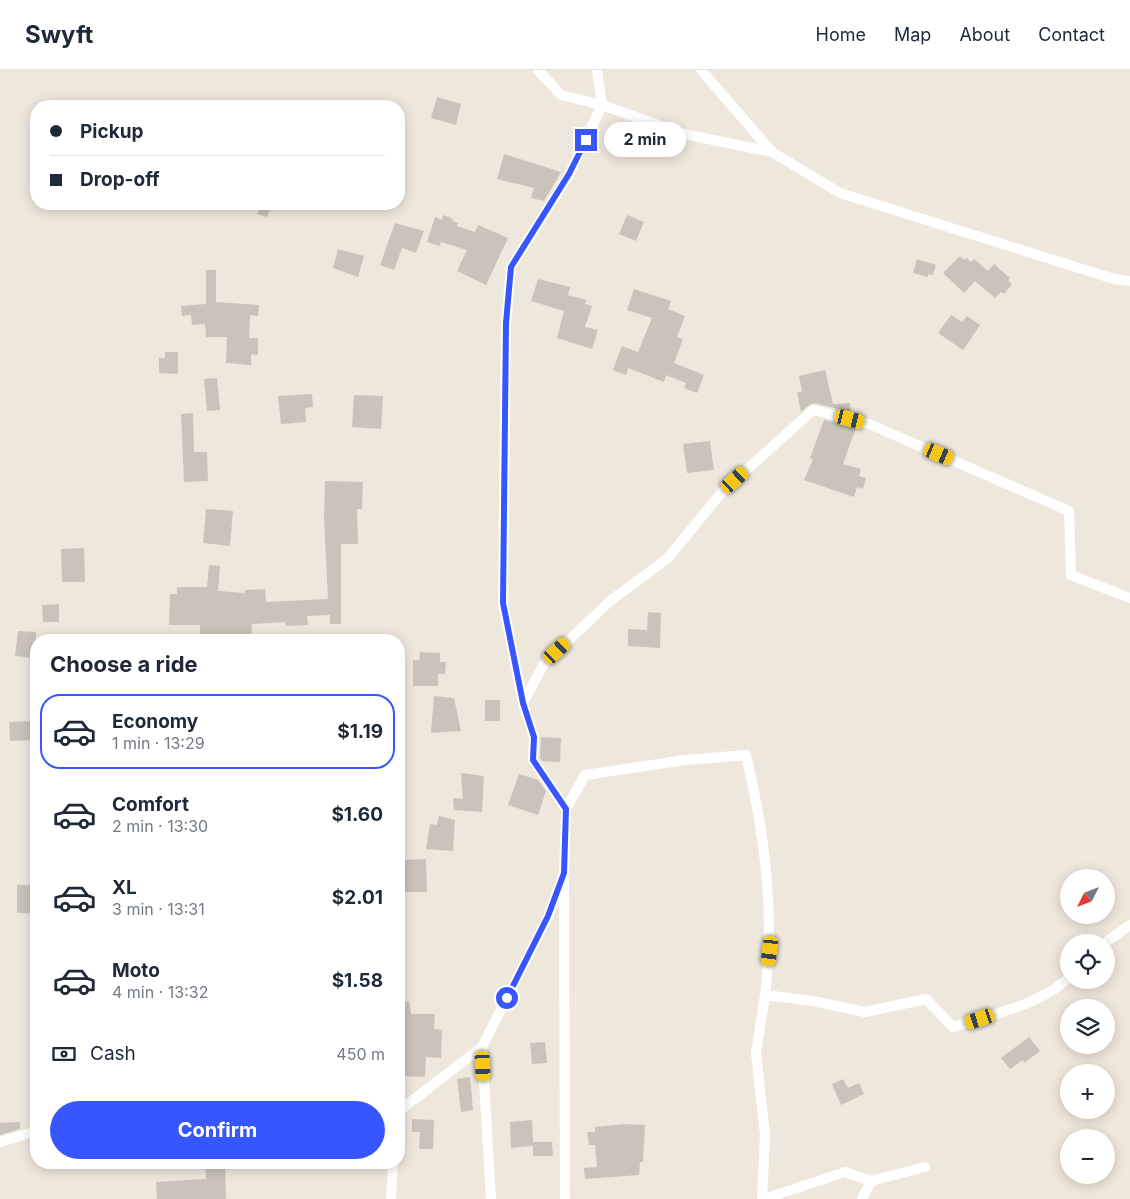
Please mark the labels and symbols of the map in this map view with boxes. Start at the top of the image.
callout: 2 min [604,122,686,158]
route end [575,129,597,151]
car [833,408,866,430]
car [922,441,955,467]
car [718,464,751,496]
car [540,635,573,667]
north arrow [1060,869,1115,924]
car [760,935,779,967]
route start [496,987,518,1009]
car [963,1007,996,1031]
car [474,1051,491,1081]

